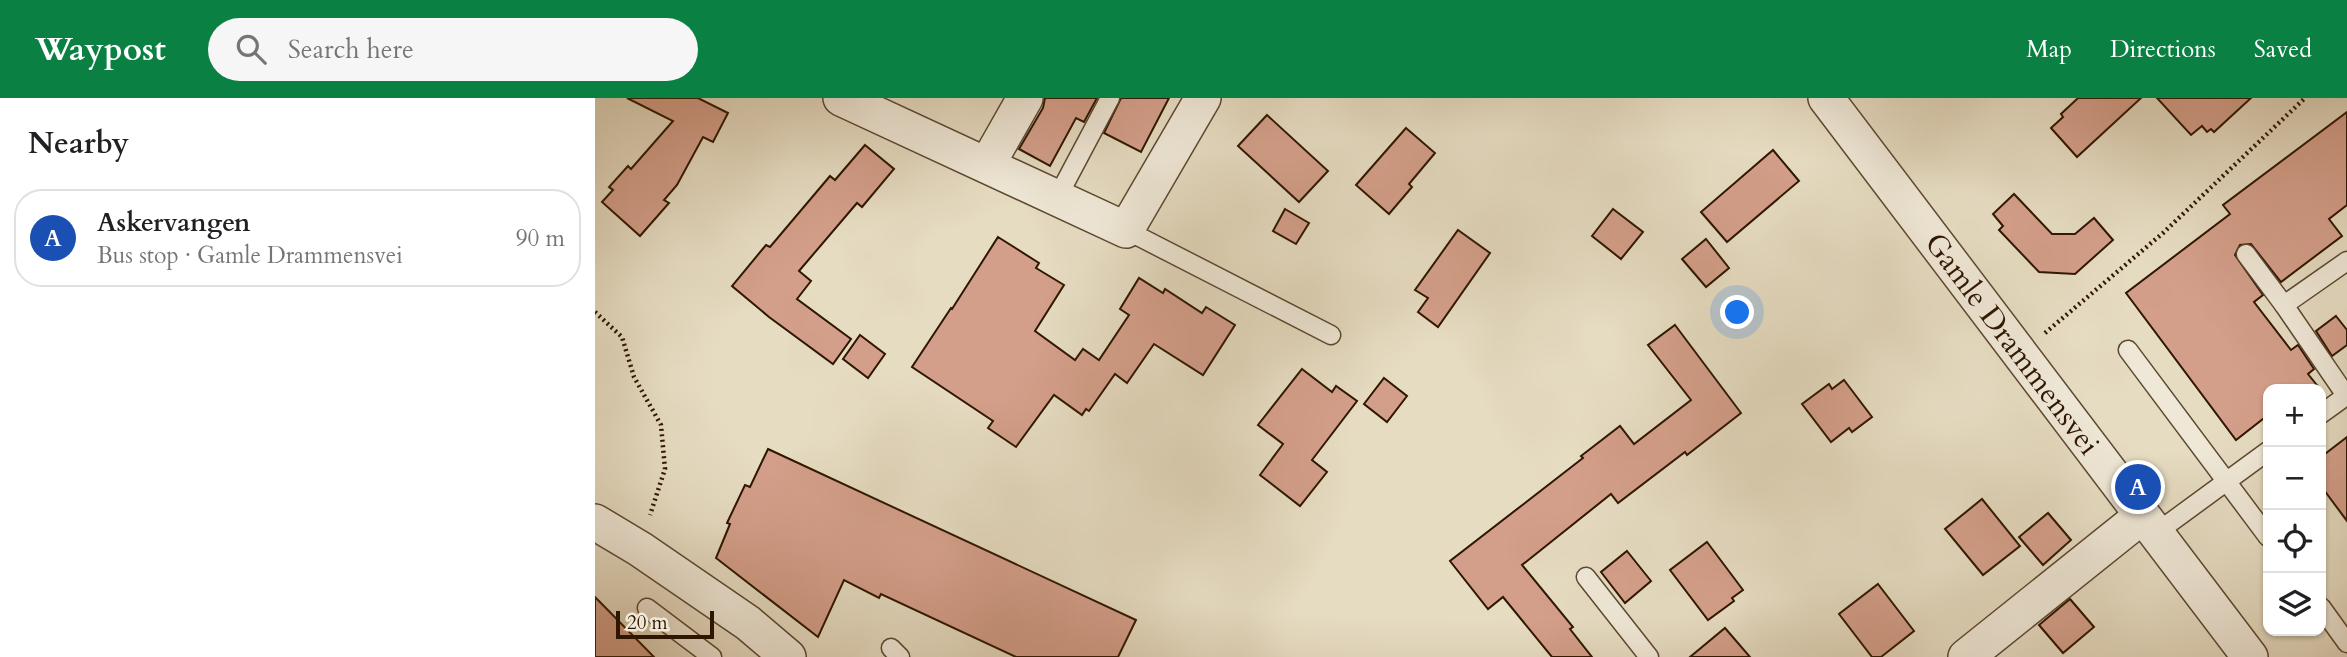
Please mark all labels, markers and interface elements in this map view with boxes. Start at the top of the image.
search box [208,18,698,81]
text: Waypost [35,27,166,72]
icon: search [232,30,270,68]
text: Search here [288,32,414,67]
text: Map [2026,33,2072,66]
text: Directions [2110,33,2216,66]
text: Saved [2254,33,2312,66]
text: Nearby [28,123,129,164]
text: Askervangen [97,205,251,240]
text: A [44,223,62,254]
text: 90 m [516,223,565,254]
street label: Gamle Drammensvei [1915,225,2109,463]
text: Bus stop · Gamle Drammensvei [97,240,403,271]
your location [1720,295,1754,329]
map controls [2263,384,2326,636]
button: + [2263,384,2326,447]
button: − [2263,447,2326,510]
pin: A [2115,461,2161,513]
button: locate [2263,510,2326,573]
button: layers [2263,573,2326,636]
scale bar [616,608,714,640]
text: 20 m [627,610,668,636]

